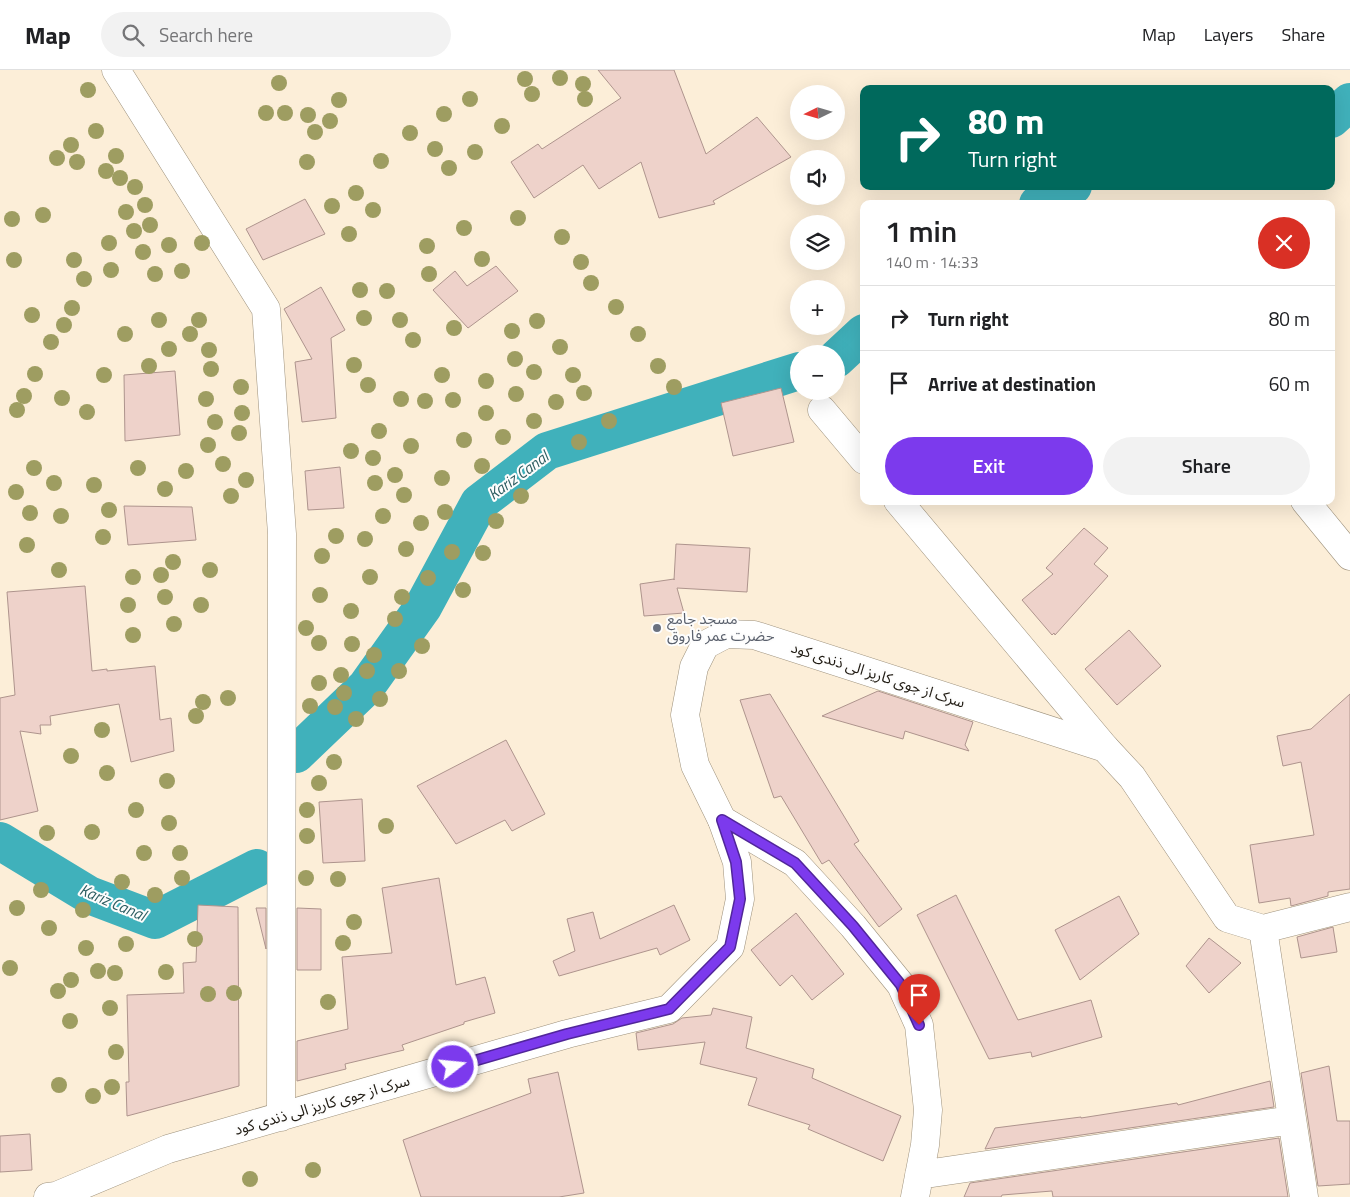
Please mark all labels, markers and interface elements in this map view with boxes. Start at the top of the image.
search box [101,12,451,57]
text: Map [25,17,71,53]
text: Search here [159,20,253,49]
icon: search [119,21,147,49]
text: Map [1142,21,1176,48]
text: Layers [1204,21,1253,48]
text: Share [1281,21,1325,48]
north arrow [790,85,845,140]
map controls [790,85,845,400]
text: 80 m [968,94,1044,148]
icon: right [885,105,950,170]
text: Turn right [968,142,1057,176]
button: sound [790,150,845,205]
text: 1 min [885,208,957,254]
button: layers [790,215,845,270]
button: close [1258,217,1310,269]
text: 140 m · 14:33 [885,250,979,274]
button: + [790,280,845,335]
icon: right [885,304,913,332]
text: Turn right [928,304,1009,333]
text: 80 m [1269,304,1310,333]
button: − [790,345,845,400]
icon: arrive [885,369,913,397]
text: Arrive at destination [928,369,1096,398]
text: 60 m [1269,369,1310,398]
button: Exit [885,437,1093,495]
button: Share [1103,437,1310,495]
water label: Kariz Canal [483,444,555,505]
place label: مسجد جامع حضرت عمر فاروق [667,607,775,647]
marker: مسجد جامع حضرت عمر فاروق [651,622,663,634]
street label: سرک از جوی کاریز الی ذندی کود [788,635,968,714]
water label: Kariz Canal [76,877,151,927]
pin [898,974,940,1025]
icon: arrive [905,981,933,1009]
position arrow [426,1040,478,1092]
street label: سرک از جوی کاریز الی ذندی کود [231,1068,413,1141]

